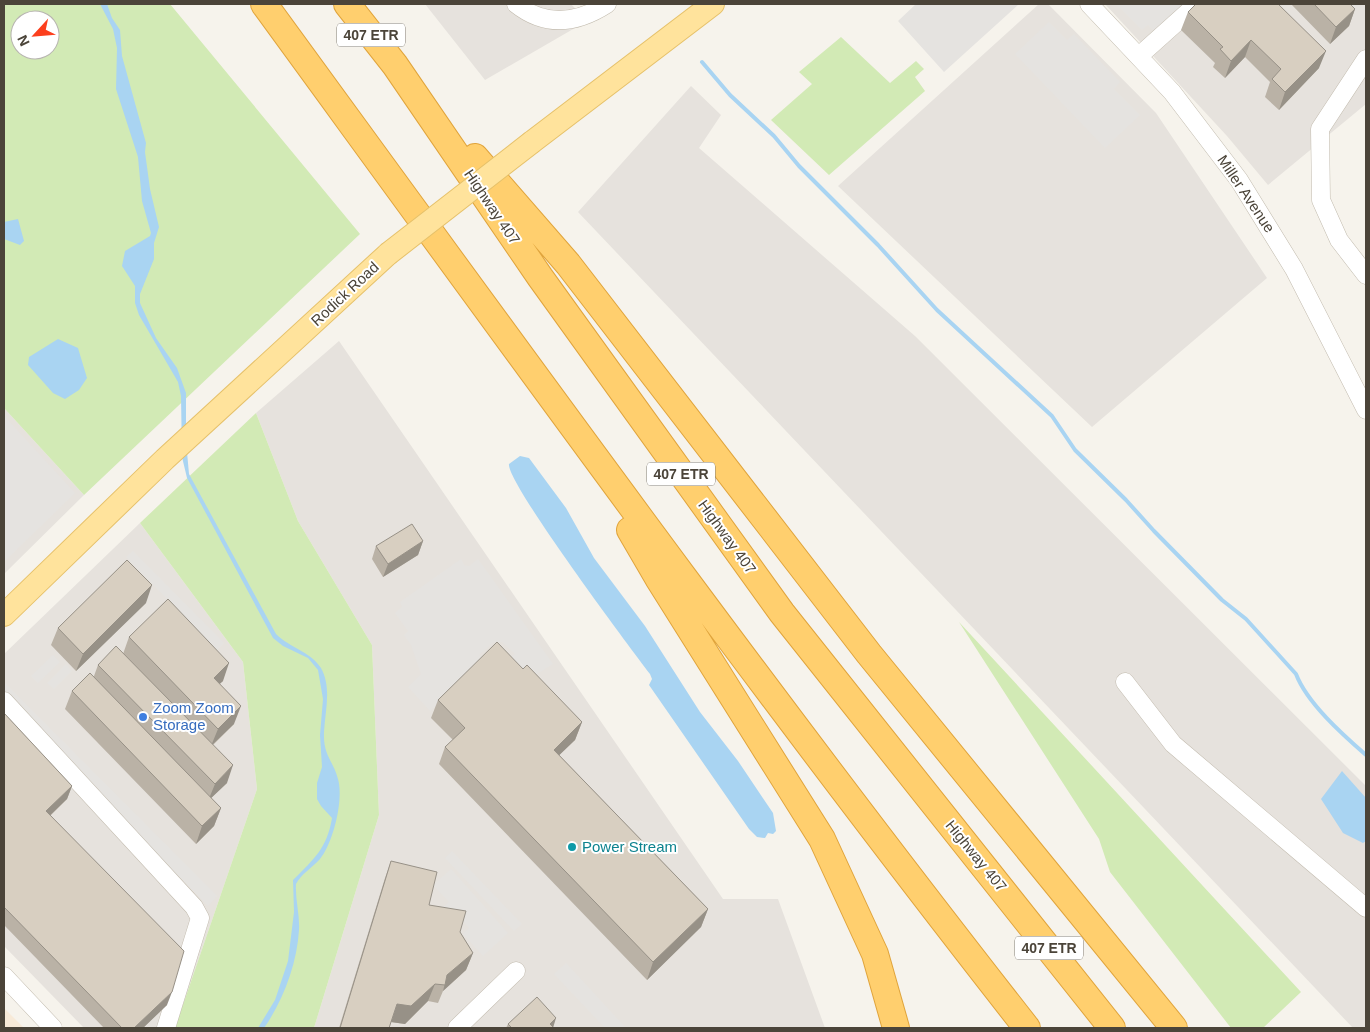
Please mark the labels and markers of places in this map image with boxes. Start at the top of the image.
place label: Zoom Zoom Storage [153,699,234,733]
marker: Zoom Zoom Storage [137,711,149,723]
place label: Power Stream [582,838,677,855]
marker: Power Stream [566,841,578,853]

